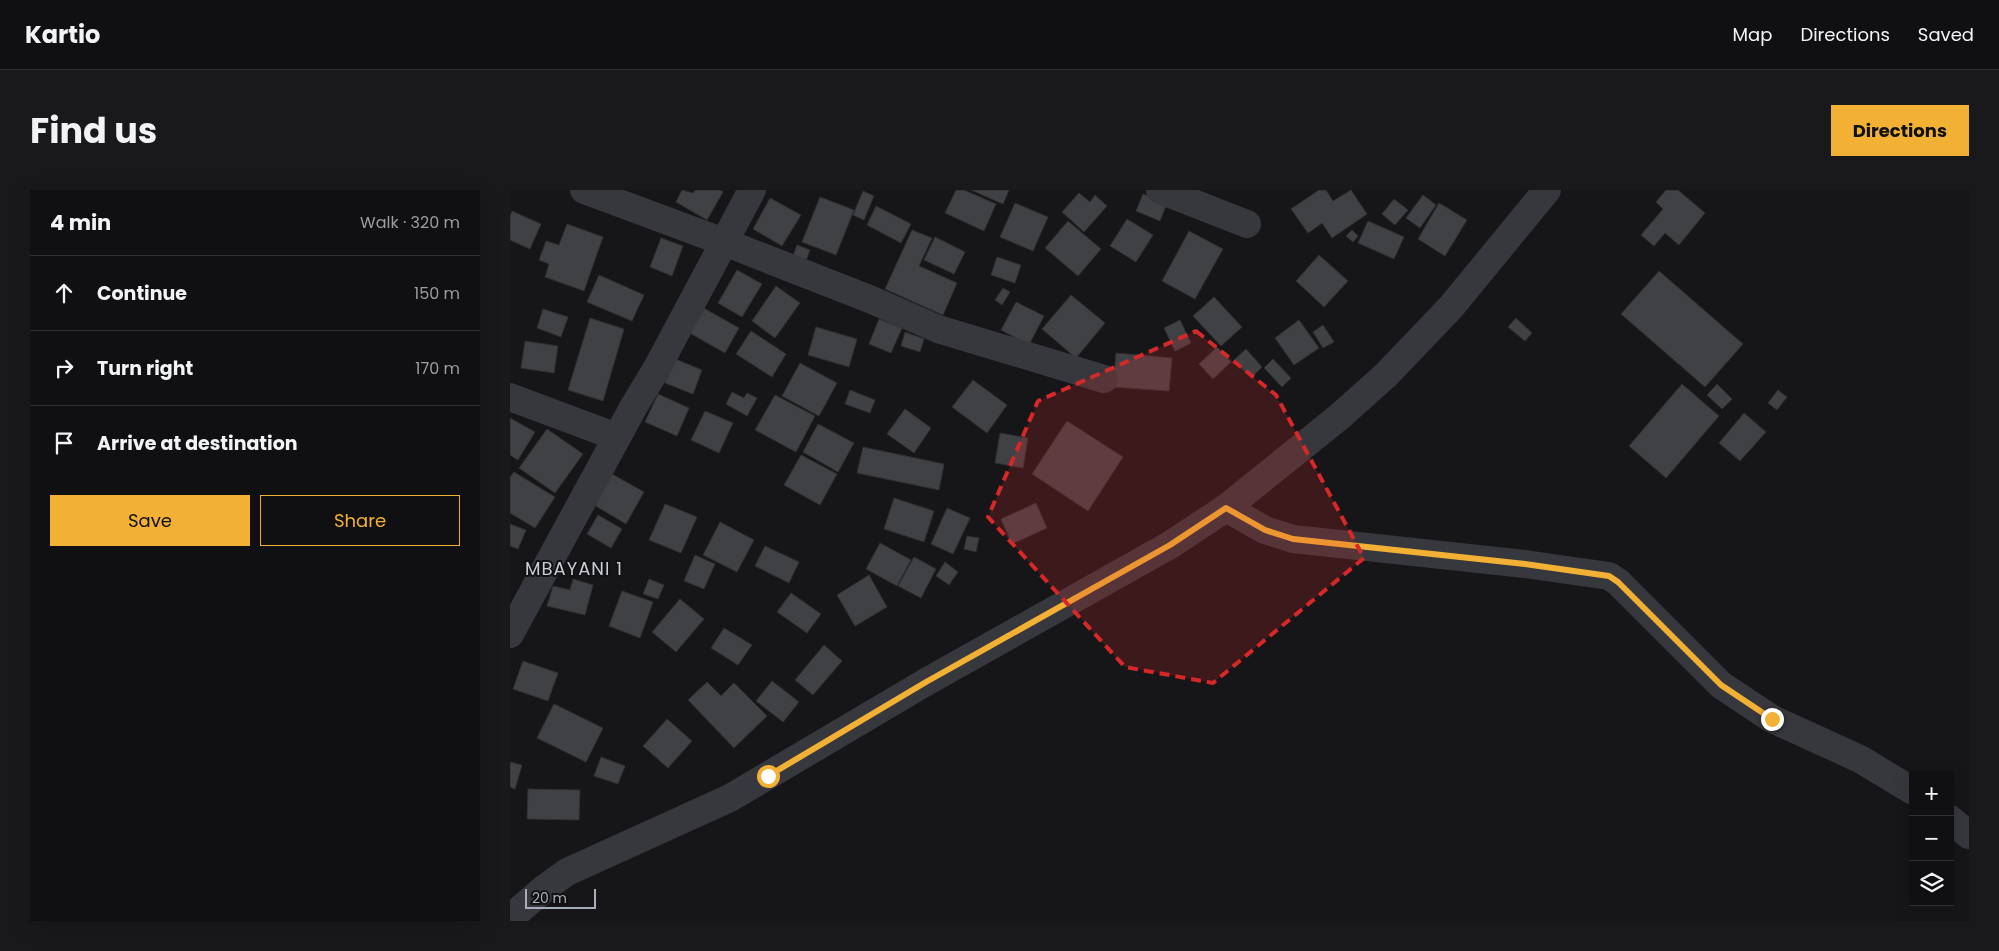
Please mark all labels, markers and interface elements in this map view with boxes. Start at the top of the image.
text: Kartio [25,18,100,51]
text: Map [1733,22,1772,47]
text: Directions [1800,22,1890,47]
text: Saved [1918,22,1974,47]
button: Directions [1831,105,1969,156]
text: Find us [30,106,157,155]
text: 4 min [50,208,111,237]
text: Walk · 320 m [360,211,460,234]
icon: ahead [50,279,78,307]
text: Continue [97,280,187,307]
text: 150 m [414,282,460,305]
icon: right [50,354,78,382]
text: Turn right [97,355,193,382]
text: 170 m [415,357,460,380]
icon: arrive [50,429,78,457]
text: Arrive at destination [97,430,298,457]
button: Save [50,495,250,546]
button: Share [260,495,460,546]
district label: MBAYANI 1 [525,556,623,581]
route end [1761,708,1784,731]
route start [757,765,780,788]
map controls [1909,771,1954,906]
button: + [1909,771,1954,816]
button: − [1909,816,1954,861]
button: layers [1909,861,1954,906]
scale bar [525,886,596,909]
text: 20 m [532,888,567,908]

